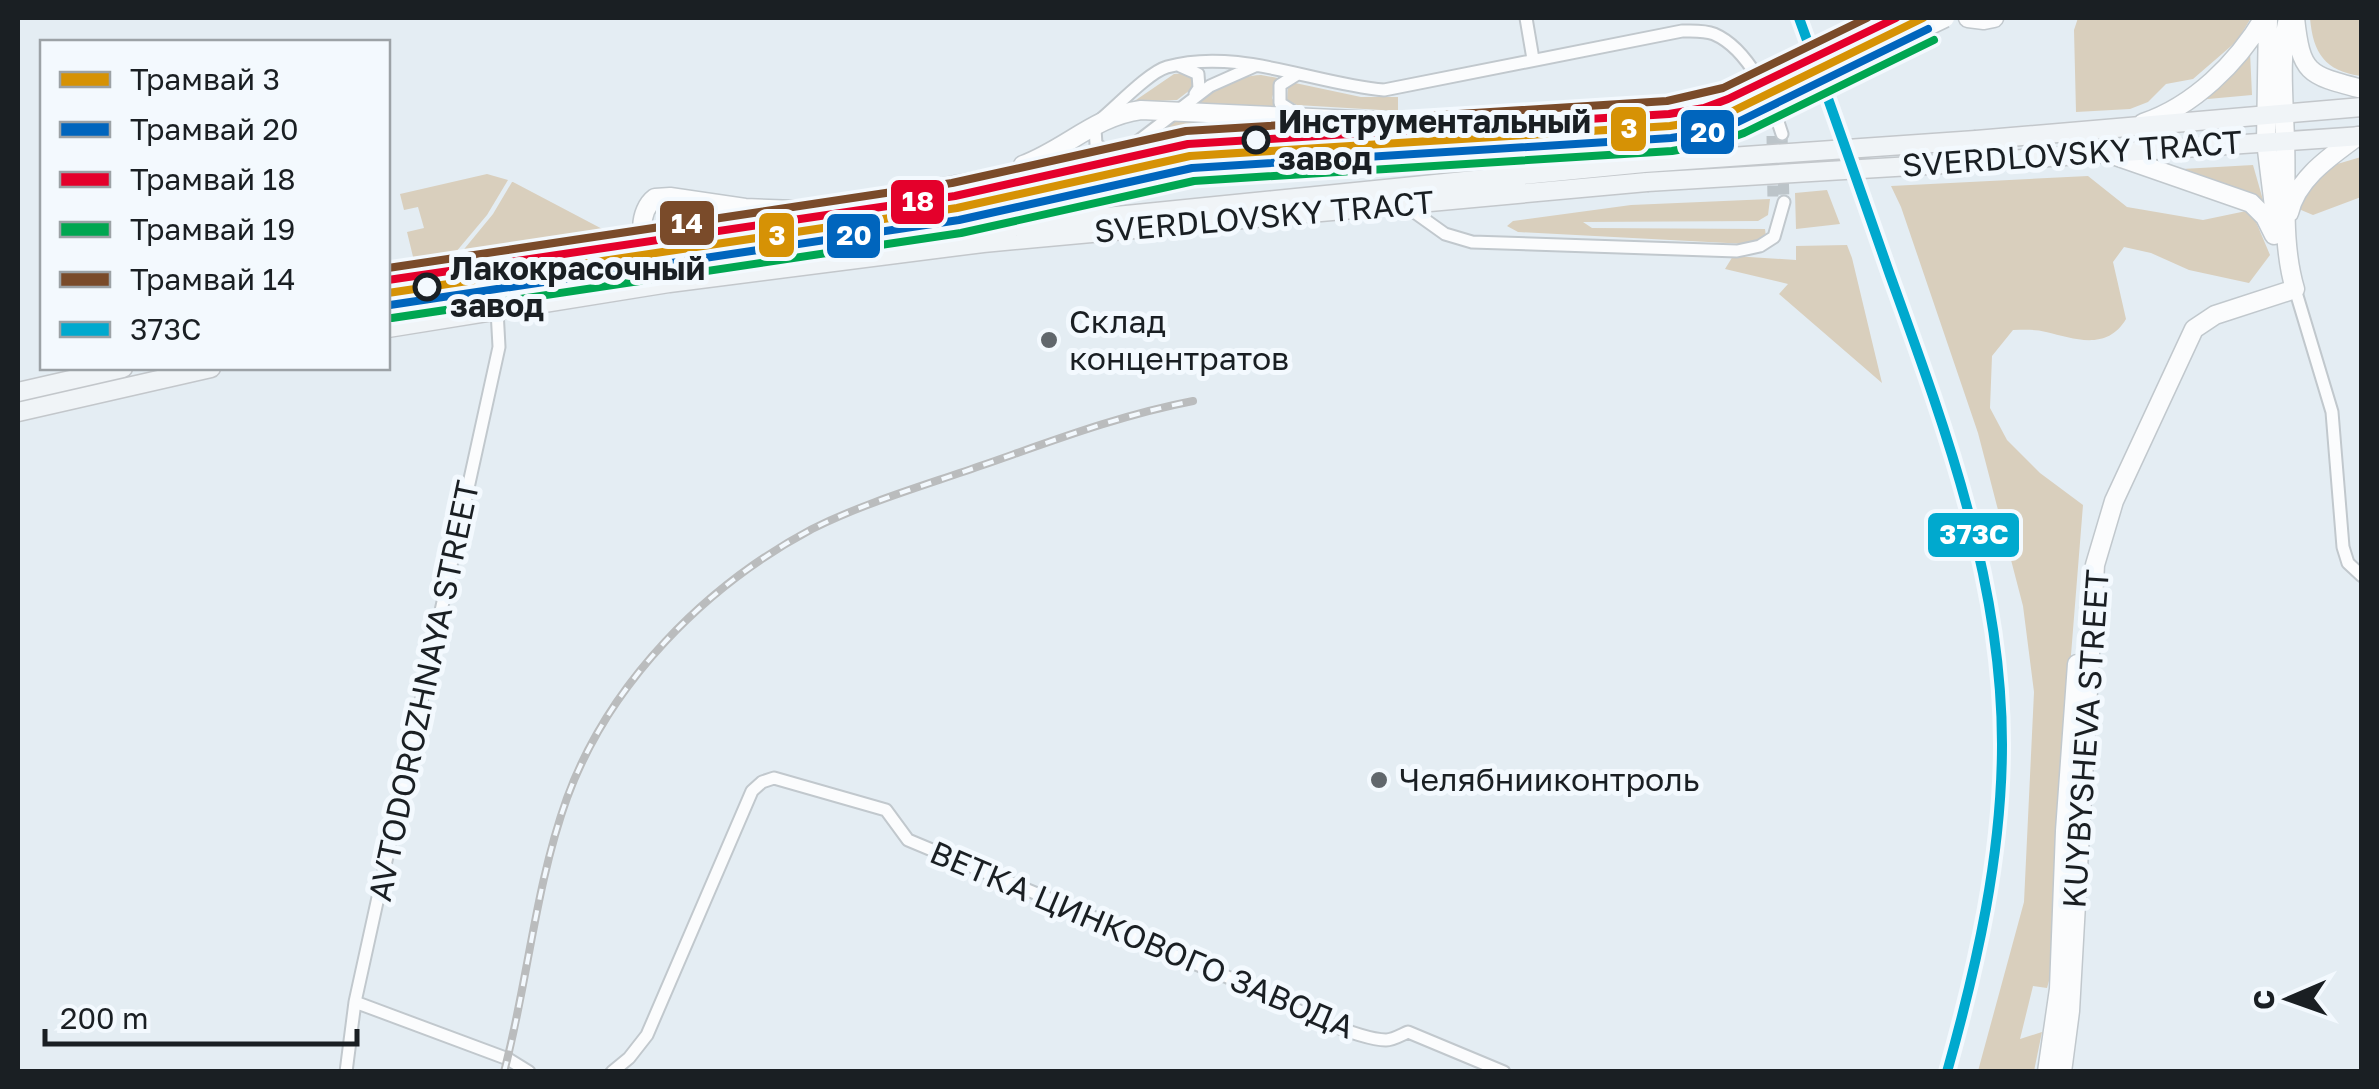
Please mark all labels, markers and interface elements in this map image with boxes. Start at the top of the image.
legend [40,40,390,370]
text: Трамвай 3 [130,61,280,97]
place label: Инструментальный завод [1278,102,1591,177]
line badge: 3 [1609,105,1648,153]
line badge: 20 [1679,108,1736,156]
text: Трамвай 20 [130,111,299,147]
text: 3 [1620,111,1638,144]
text: 20 [1690,115,1726,148]
street label: SVERDLOVSKY TRACT [1901,122,2243,184]
marker: Инструментальный завод [1243,127,1269,153]
text: Трамвай 18 [130,161,295,197]
line badge: 18 [889,178,946,226]
street label: SVERDLOVSKY TRACT [1092,182,1435,250]
text: 18 [902,184,934,217]
line badge: 14 [658,199,716,247]
text: 14 [671,206,703,239]
text: Трамвай 19 [130,211,295,247]
line badge: 3 [757,211,796,259]
line badge: 20 [825,212,882,260]
text: 3 [768,218,786,251]
text: 20 [836,218,872,251]
place label: Лакокрасочный завод [450,249,705,324]
text: Трамвай 14 [130,261,295,297]
marker: Лакокрасочный завод [414,274,440,300]
place label: Склад концентратов [1069,302,1289,377]
text: 373C [130,311,201,347]
marker: Склад концентратов [1038,329,1060,351]
street label: AVTODOROZHNAYA STREET [360,477,486,904]
line badge: 373C [1926,511,2021,559]
text: 373C [1939,517,2009,550]
street label: KUYBYSHEVA STREET [2054,568,2116,910]
place label: Челябнииконтроль [1399,760,1699,798]
marker: Челябнииконтроль [1368,769,1390,791]
street label: ВЕТКА ЦИНКОВОГО ЗАВОДА [925,832,1360,1046]
north arrow [2239,949,2339,1049]
scale bar [45,984,358,1046]
text: С [2247,989,2280,1010]
text: 200 m [60,1000,149,1036]

